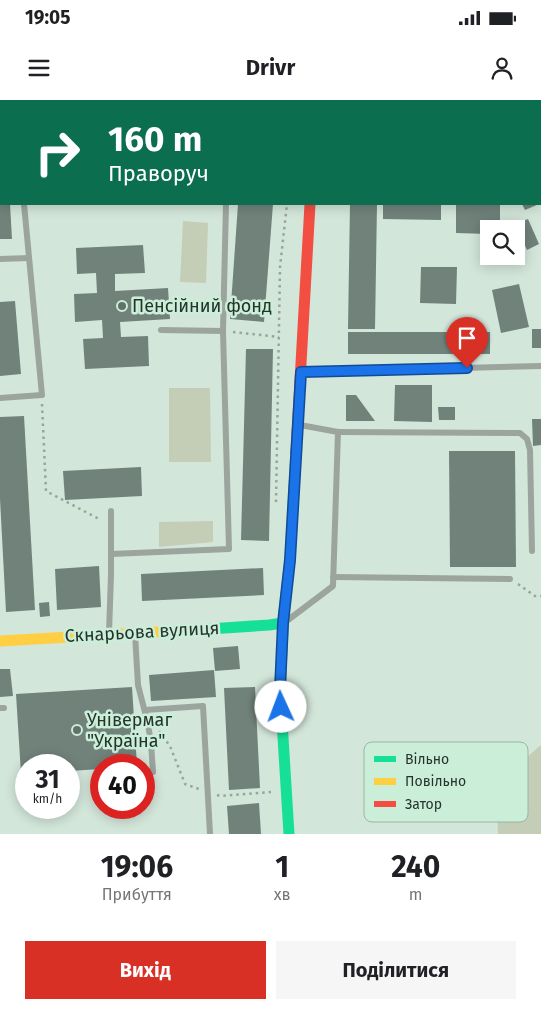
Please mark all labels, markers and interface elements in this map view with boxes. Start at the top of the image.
text: 19:05 [25,6,70,29]
icon: menu [25,54,53,82]
text: Drivr [246,54,295,81]
icon: person [488,54,516,82]
text: 160 m [108,118,202,160]
icon: right [25,120,90,185]
text: Праворуч [108,160,209,187]
map controls [480,220,525,265]
button: search [480,220,525,265]
place label: Пенсійний фонд [132,295,272,317]
marker: Пенсійний фонд [116,300,128,312]
pin [446,317,488,368]
icon: arrive [453,324,481,352]
street label: Скнарьова вулиця [64,617,220,647]
position arrow [254,680,306,732]
place label: Універмаг "Україна" [87,709,172,752]
marker: Універмаг "Україна" [71,724,83,736]
legend [364,742,528,822]
text: Вільно [405,751,449,768]
speed limit sign: 40 [90,754,155,819]
text: 31 [35,765,60,795]
text: Повільно [405,773,466,790]
text: km/h [33,792,62,806]
text: Затор [405,796,442,813]
text: 19:06 [101,849,173,885]
text: 1 [275,849,289,885]
text: 240 [391,849,440,885]
text: Прибуття [102,885,172,904]
text: хв [274,885,291,904]
text: m [409,885,423,904]
button: Вихід [25,941,266,999]
button: Поділитися [276,941,516,999]

